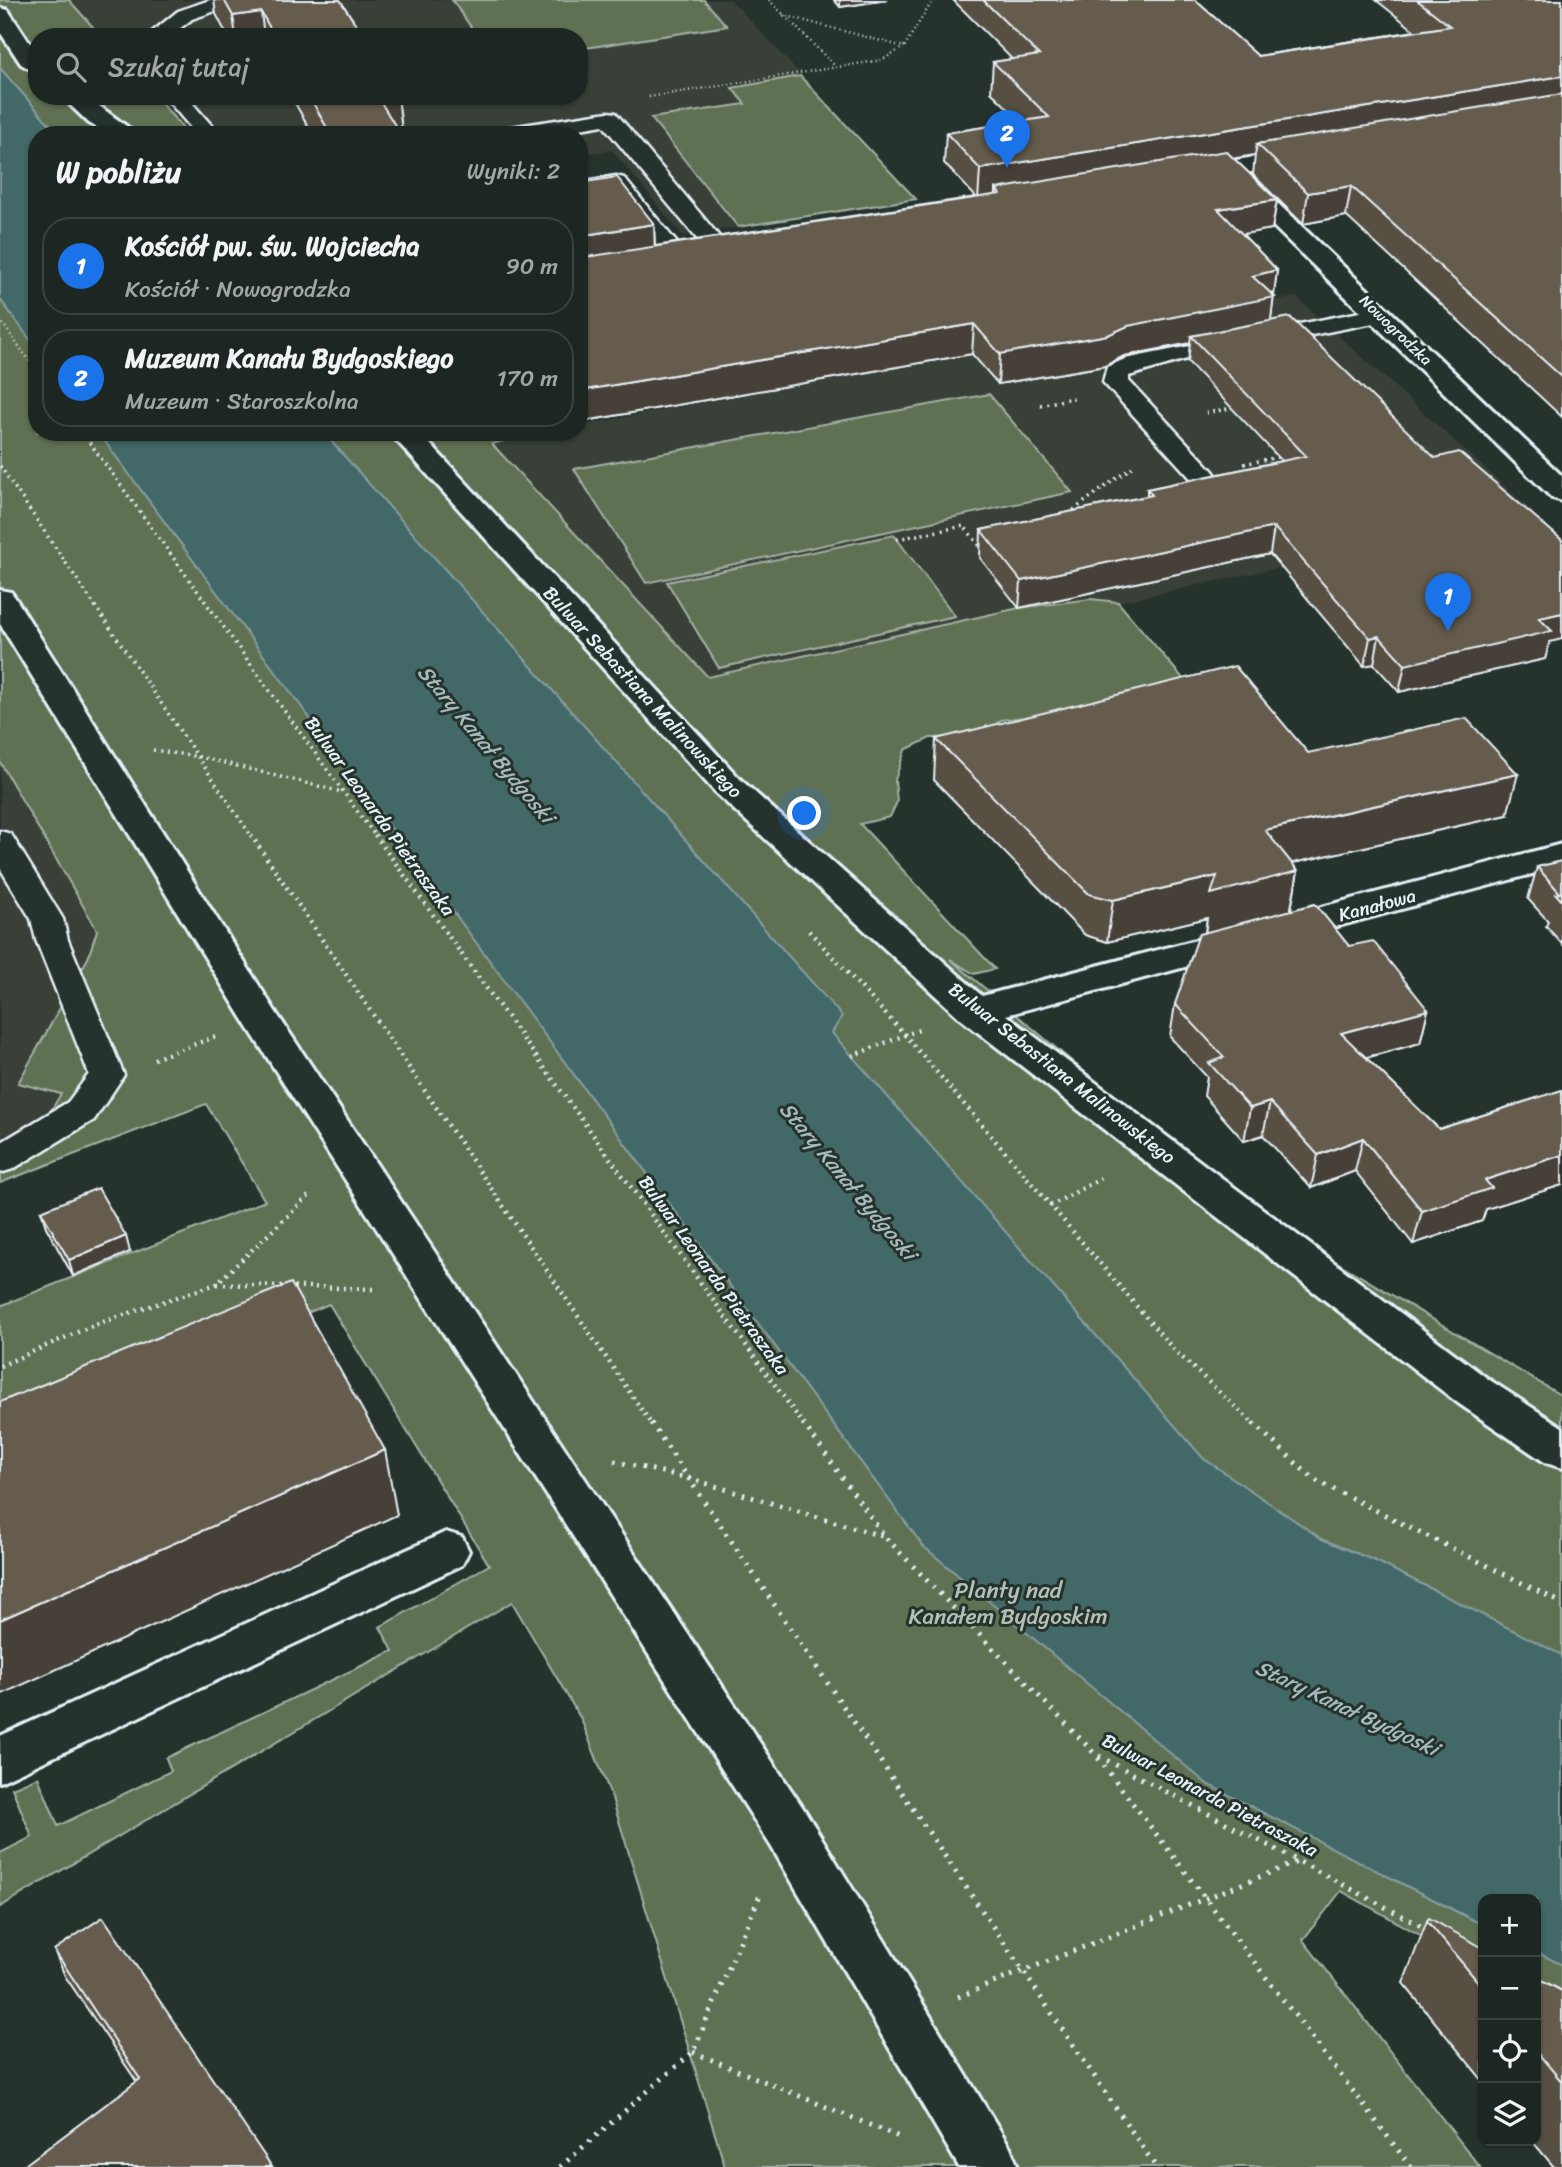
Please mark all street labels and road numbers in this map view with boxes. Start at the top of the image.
street label: Nowogrodzka [1352,287,1440,373]
street label: Bulwar Sebastiana Malinowskiego [535,578,751,806]
street label: Bulwar Leonarda Pietraszaka [296,709,464,923]
street label: Kanałowa [1334,879,1420,931]
street label: Bulwar Sebastiana Malinowskiego [941,973,1183,1173]
street label: Bulwar Leonarda Pietraszaka [630,1168,798,1382]
street label: Bulwar Leonarda Pietraszaka [1096,1724,1324,1866]

